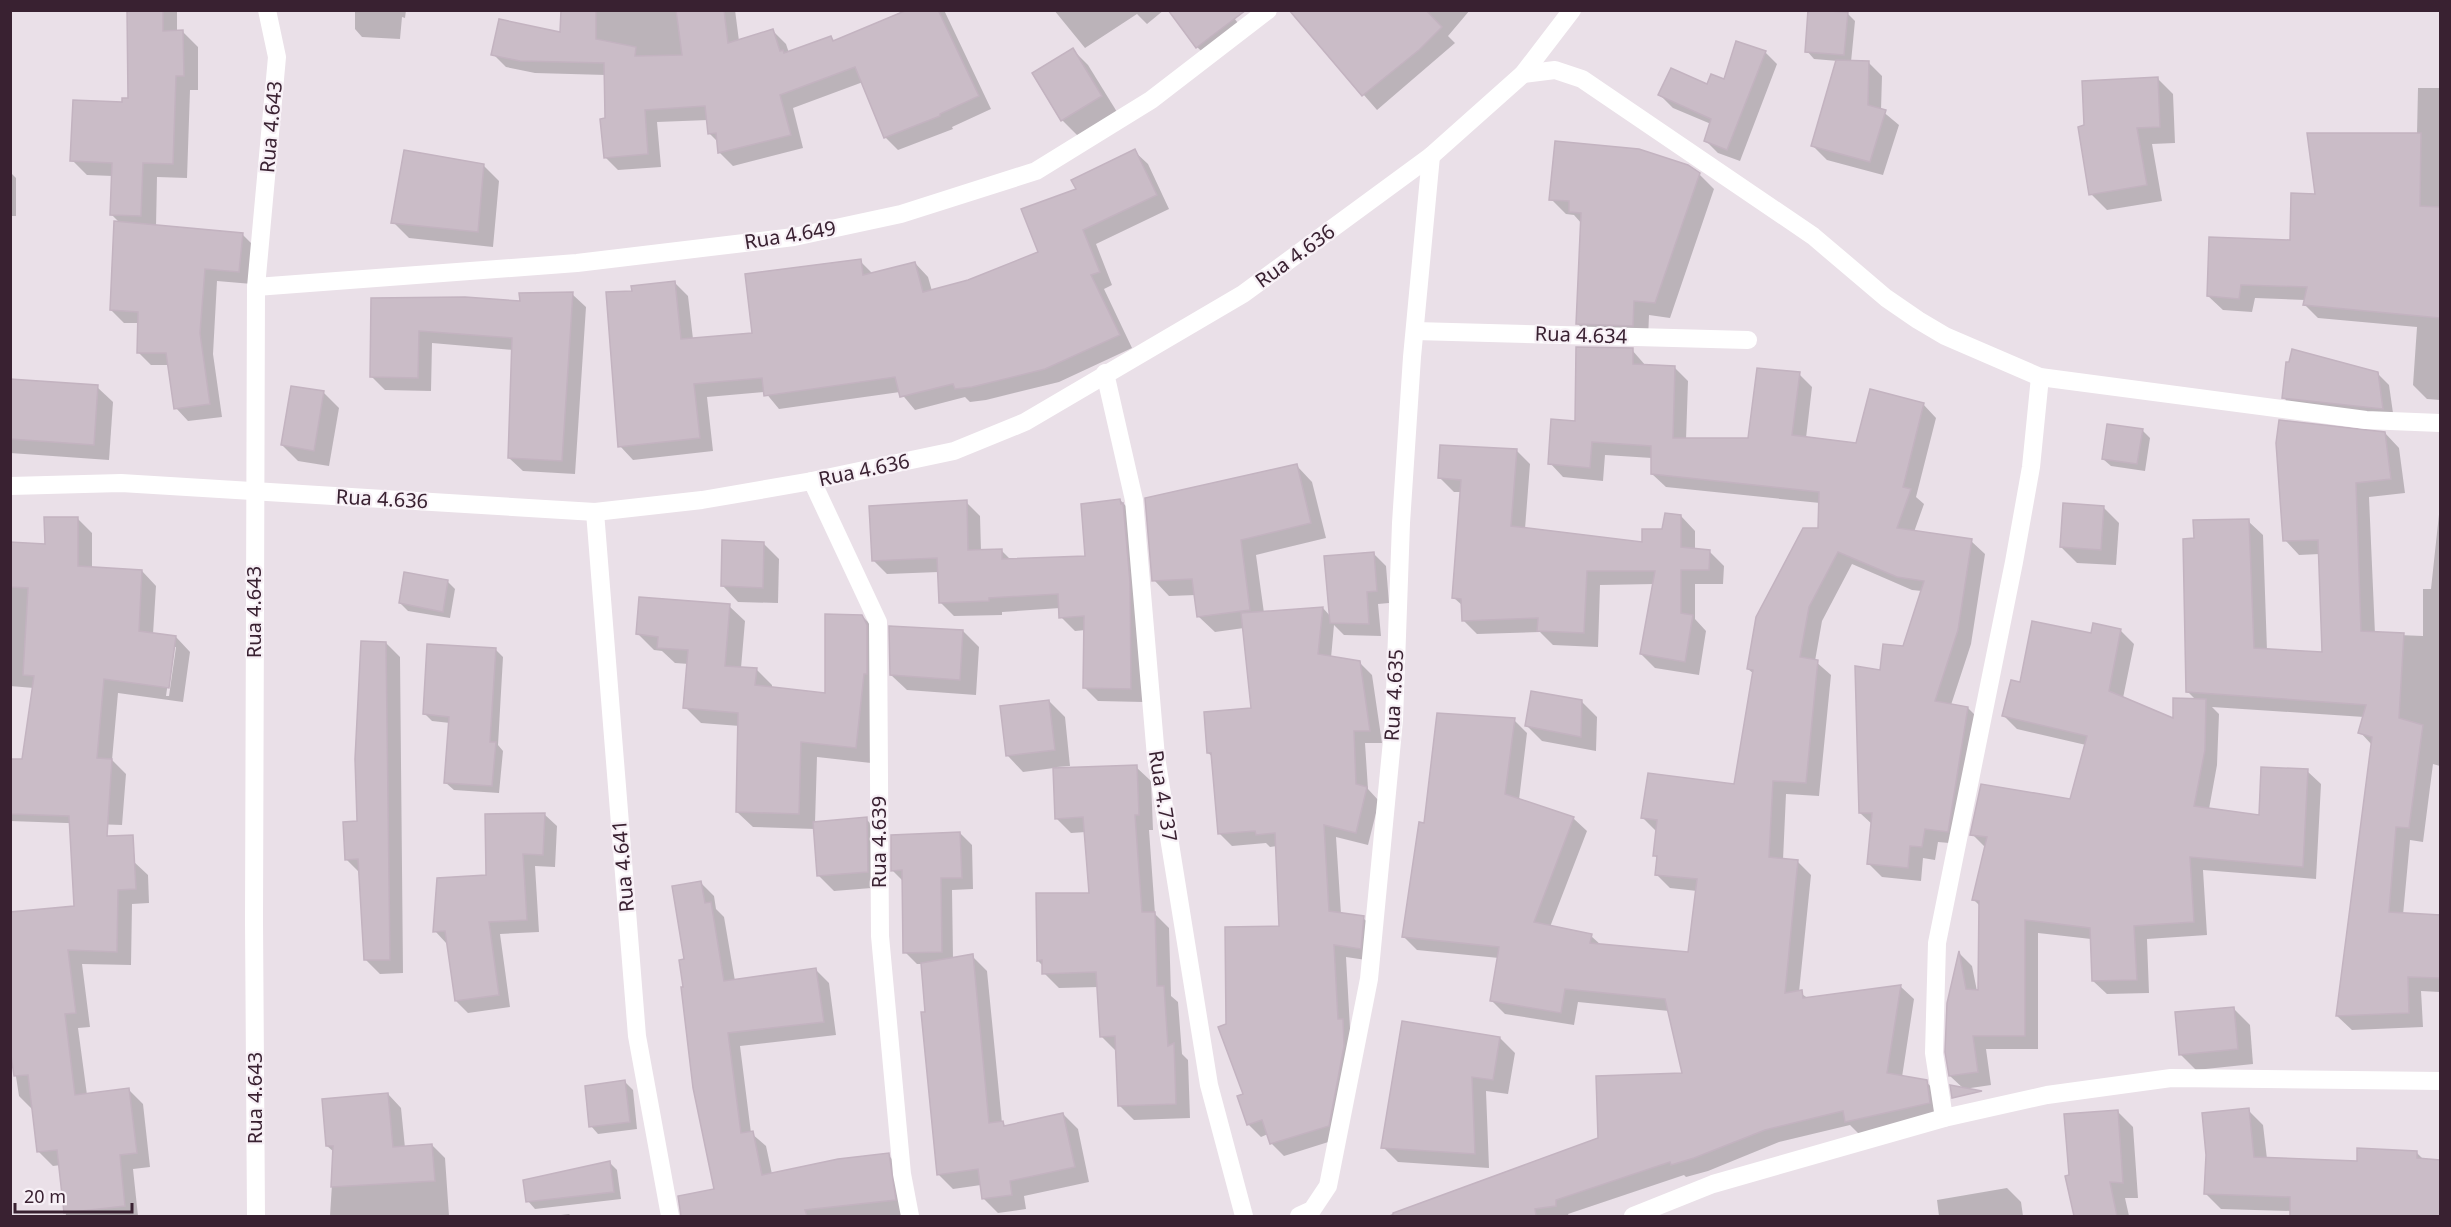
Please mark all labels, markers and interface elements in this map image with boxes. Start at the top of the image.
street label: Rua 4.643 [253,80,288,174]
street label: Rua 4.649 [742,214,838,255]
street label: Rua 4.636 [1249,218,1340,294]
street label: Rua 4.634 [1534,319,1628,350]
street label: Rua 4.636 [816,447,912,492]
street label: Rua 4.636 [335,483,429,514]
street label: Rua 4.643 [240,566,267,658]
street label: Rua 4.635 [1378,648,1409,742]
street label: Rua 4.737 [1143,748,1184,844]
street label: Rua 4.639 [865,796,892,888]
street label: Rua 4.641 [605,819,640,913]
street label: Rua 4.643 [241,1052,268,1144]
scale bar [15,1176,132,1214]
text: 20 m [24,1184,66,1208]

